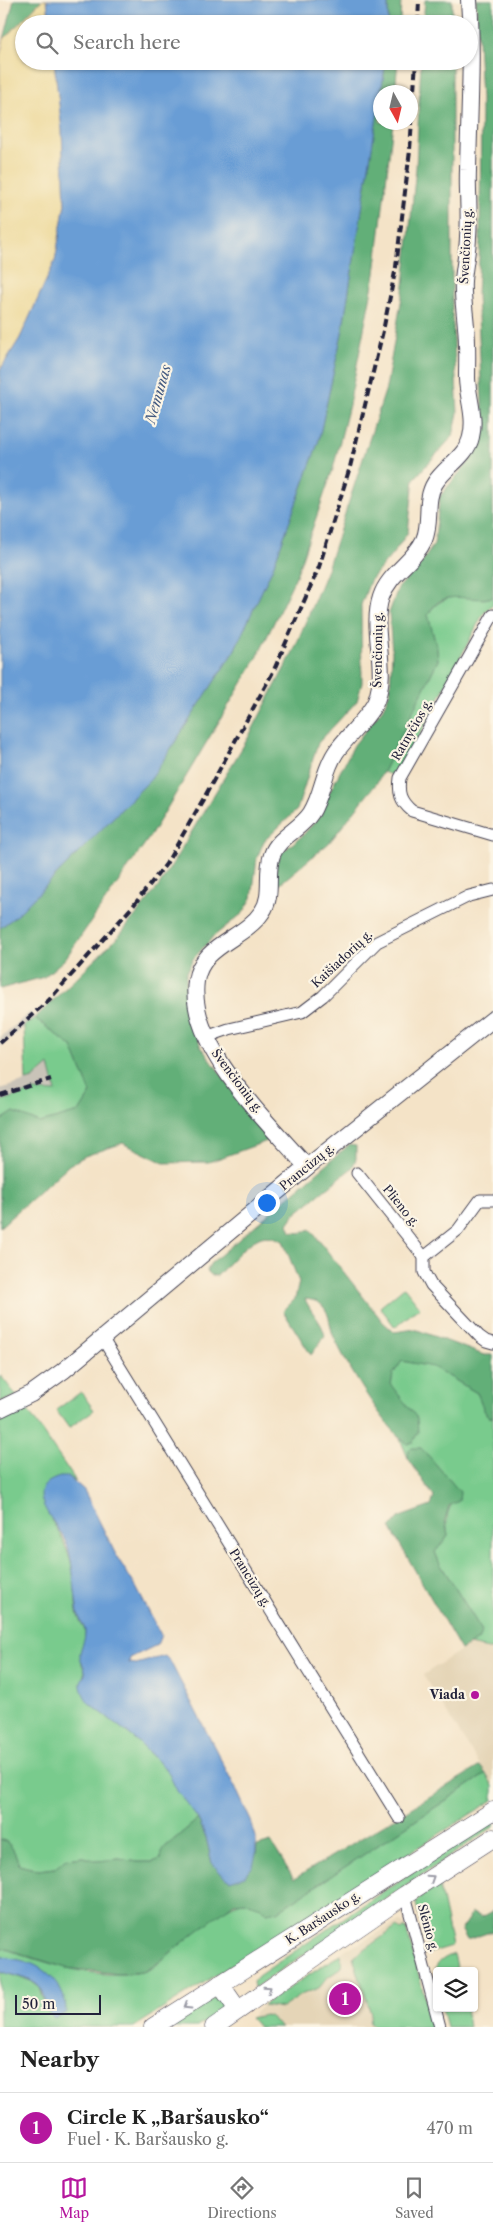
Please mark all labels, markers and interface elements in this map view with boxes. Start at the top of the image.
search box [15,15,478,70]
icon: search [33,29,61,57]
text: Search here [73,31,181,54]
north arrow [373,85,418,130]
street label: Švenčionių g. [455,208,475,284]
water label: Nemunas [141,362,175,426]
street label: Švenčionių g. [368,612,386,688]
street label: Ratnyčios g. [388,696,435,763]
street label: Kaišiadorių g. [308,927,375,991]
street label: Švenčionių g. [209,1045,267,1116]
street label: Prancūzų g. [276,1140,337,1193]
street label: Plieno g. [380,1182,423,1230]
your location [254,1190,280,1216]
street label: Prancūzų g. [226,1546,274,1610]
place label: Viada [429,1687,466,1702]
marker: Viada [469,1689,481,1701]
one-way arrow [425,1875,435,1884]
street label: K. Baršausko g. [283,1888,363,1947]
street label: Slėnio g. [415,1902,442,1953]
map controls [433,1967,478,2012]
button: layers [433,1967,478,2012]
pin: 1 [329,1980,361,2018]
one-way arrow [262,1986,272,1995]
scale bar [15,1992,101,2015]
text: 50 m [22,1995,55,2013]
one-way arrow [183,1999,192,2009]
text: Nearby [20,2047,99,2072]
text: Circle K „Baršausko“ [67,2106,269,2129]
text: 1 [32,2118,40,2138]
text: 470 m [427,2118,473,2138]
text: Fuel · K. Baršausko g. [67,2129,229,2149]
tab: Map [59,2174,89,2222]
tab: Directions [207,2174,277,2222]
tab: Saved [395,2174,434,2222]

